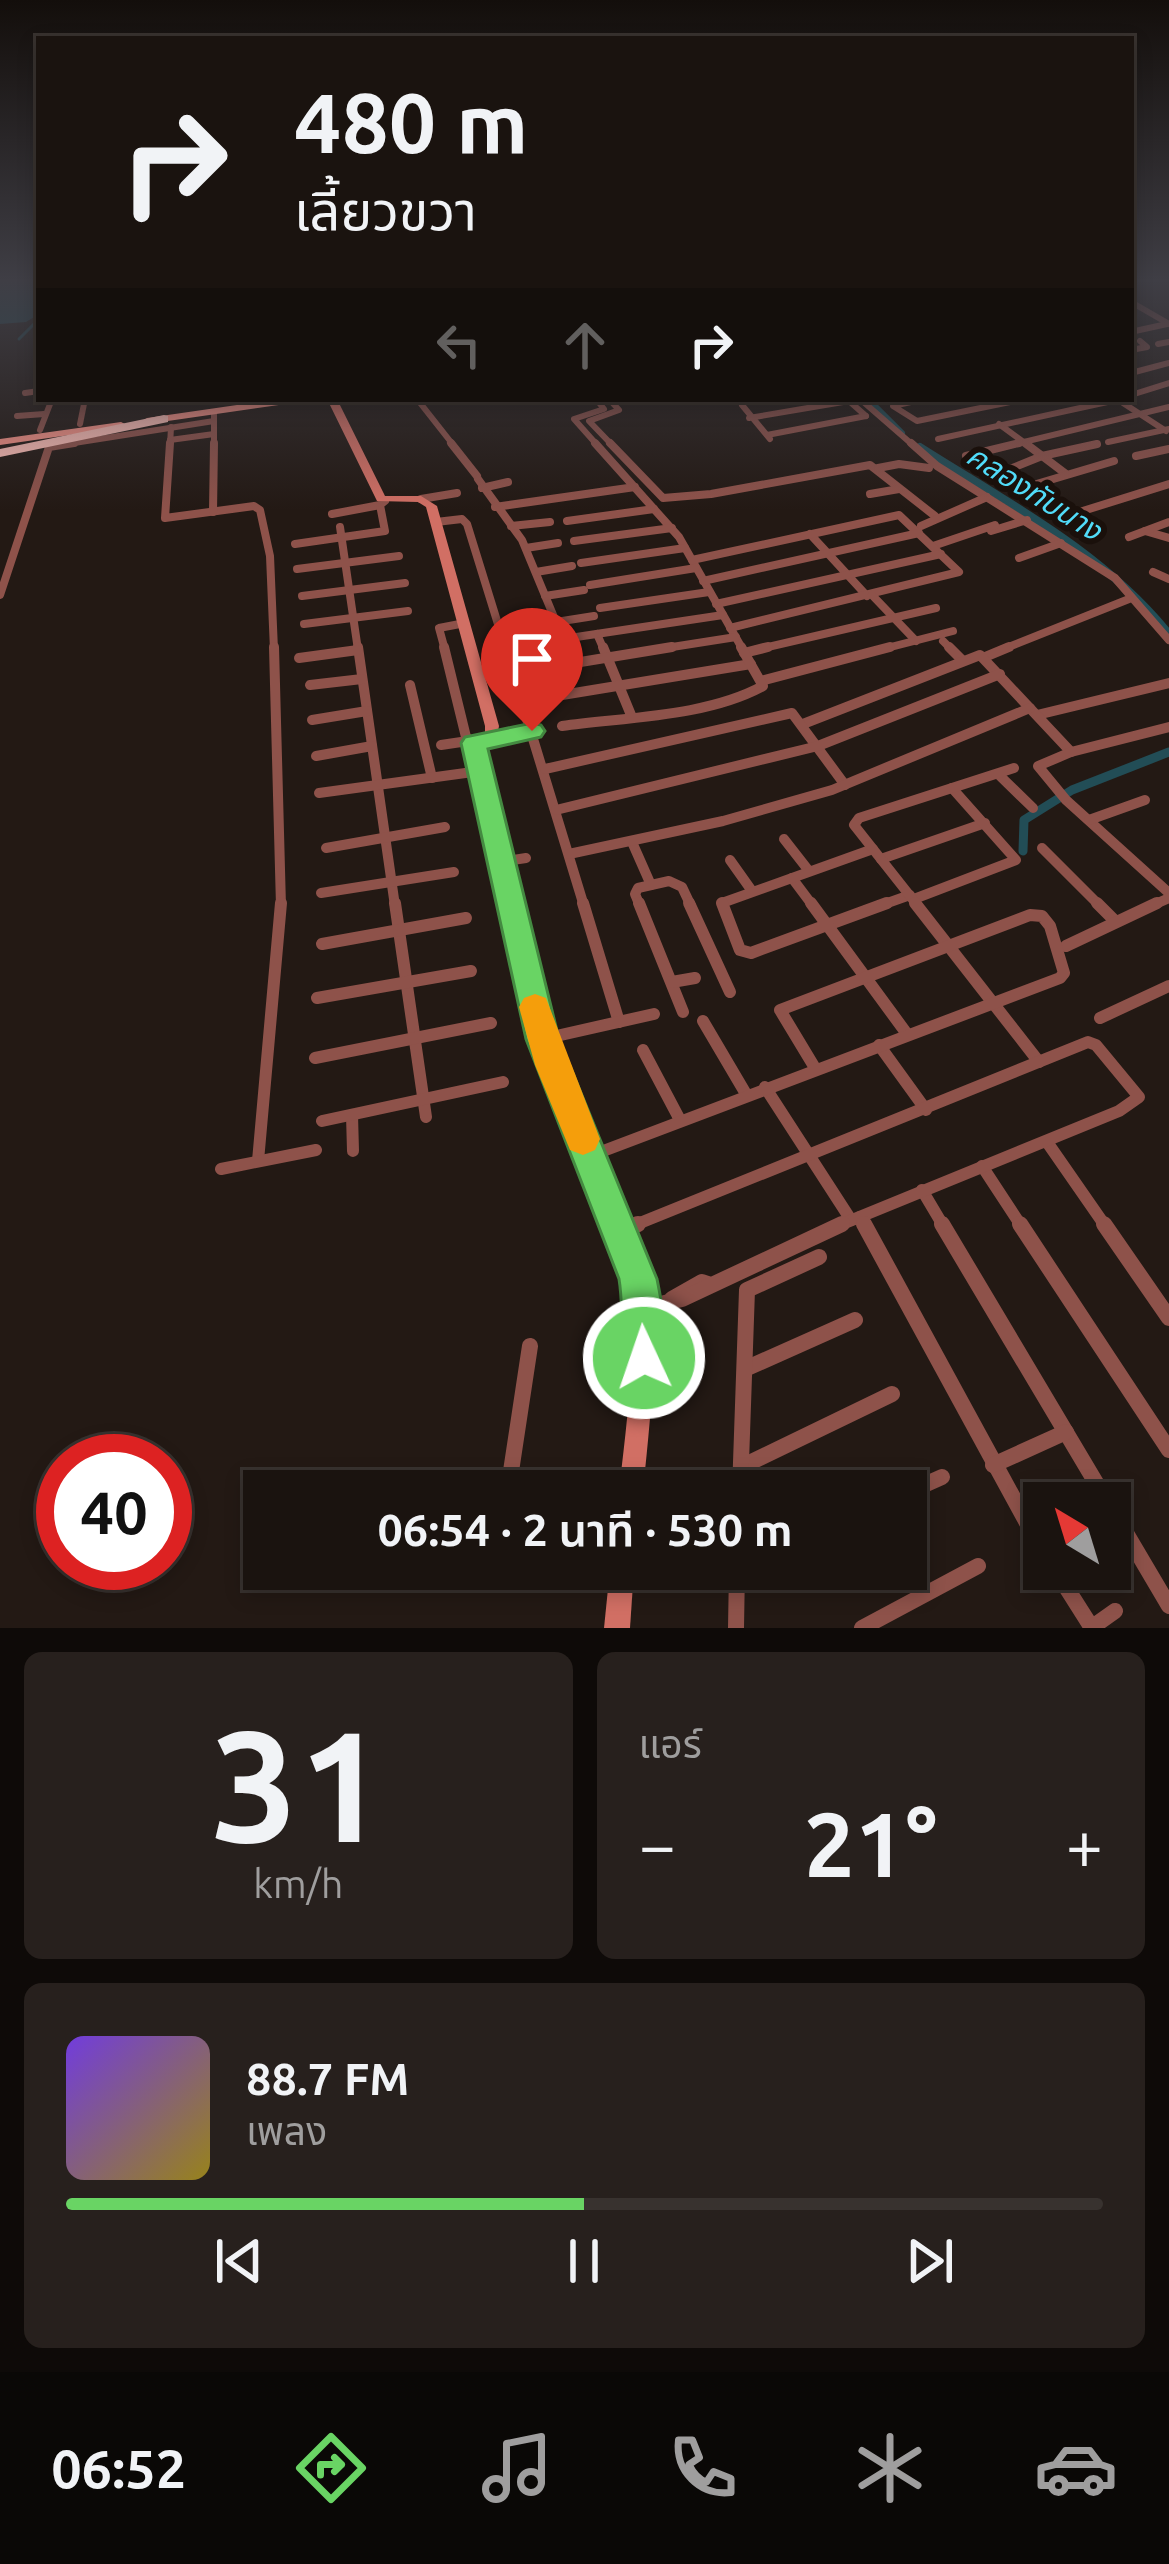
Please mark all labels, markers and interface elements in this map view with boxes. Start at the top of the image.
text: 480 m [294,75,528,169]
icon: right [96,84,252,240]
text: เลี้ยวขวา [294,180,477,240]
icon: left [426,312,492,378]
icon: ahead [552,312,618,378]
icon: right [678,312,744,378]
water label: คลองทับนาง [961,437,1110,548]
pin [481,608,583,731]
icon: arrive [499,626,565,692]
position arrow [581,1295,707,1421]
speed limit sign: 40 [36,1434,192,1590]
north arrow [1023,1482,1131,1590]
map controls [1023,1482,1131,1590]
text: 06:54 · 2 นาที · 530 m [377,1504,793,1555]
text: 31 [210,1697,386,1871]
text: แอร์ [639,1722,702,1765]
text: 21° [804,1793,937,1894]
text: − [639,1807,676,1881]
text: + [1066,1807,1103,1881]
text: km/h [253,1862,343,1905]
text: 88.7 FM [246,2053,409,2104]
text: เพลง [246,2109,327,2152]
icon: previous [206,2228,272,2294]
icon: pause [551,2228,617,2294]
icon: next [897,2228,963,2294]
icon: directions [289,2426,373,2510]
icon: music [475,2426,559,2510]
icon: phone [661,2426,745,2510]
icon: climate [848,2426,932,2510]
icon: car [1034,2426,1118,2510]
text: 06:52 [51,2438,186,2498]

